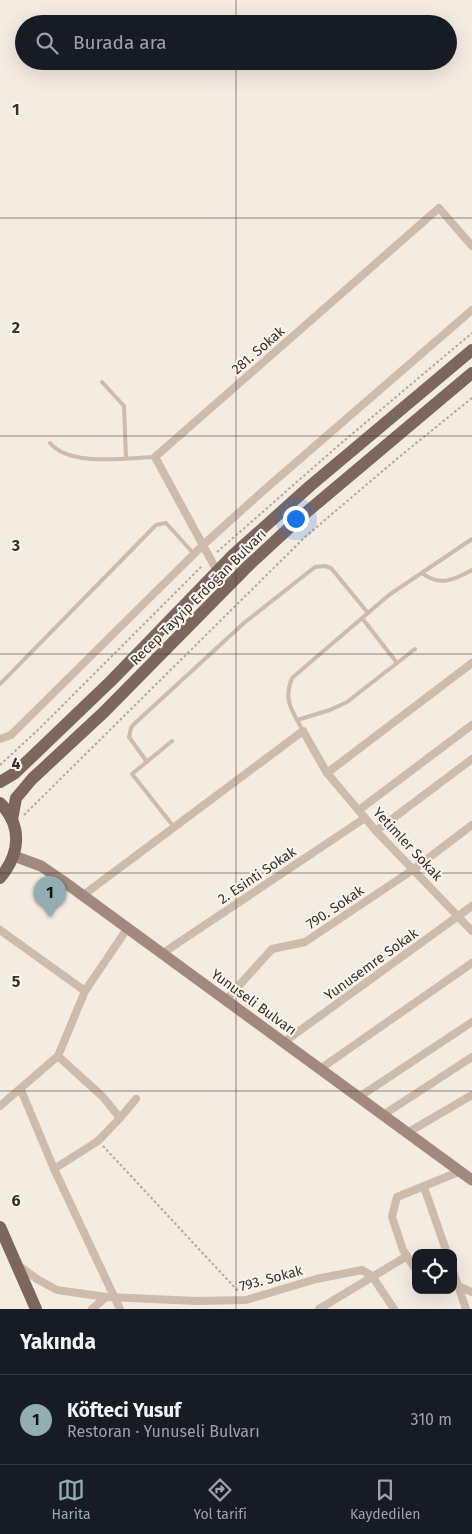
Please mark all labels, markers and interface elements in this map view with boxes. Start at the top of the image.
search box [15,15,457,70]
icon: search [33,29,61,57]
text: Burada ara [73,31,167,54]
text: 1 [12,100,20,119]
text: 2 [12,318,20,337]
street label: 281. Sokak [228,322,289,378]
your location [283,506,309,532]
street label: Recep Tayyip Erdoğan Bulvarı [127,526,270,669]
text: 3 [11,536,20,555]
text: 4 [11,754,21,773]
street label: Yetimler Sokak [369,804,446,885]
street label: 2. Esinti Sokak [215,843,300,908]
pin: 1 [34,876,66,917]
street label: 790. Sokak [303,882,368,933]
street label: Yunusemre Sokak [321,924,422,1004]
street label: Yunuseli Bulvarı [208,966,300,1039]
text: 5 [12,972,21,991]
text: 6 [11,1191,21,1210]
map controls [412,1249,457,1294]
button: locate [412,1249,457,1294]
street label: 793. Sokak [238,1262,305,1295]
text: Yakında [20,1329,96,1355]
text: Köfteci Yusuf [67,1399,181,1422]
text: 1 [32,1410,40,1429]
text: 310 m [411,1410,452,1429]
text: Restoran · Yunuseli Bulvarı [67,1422,260,1441]
tab: Harita [51,1476,91,1523]
tab: Yol tarifi [194,1476,247,1523]
tab: Kaydedilen [350,1476,421,1523]

